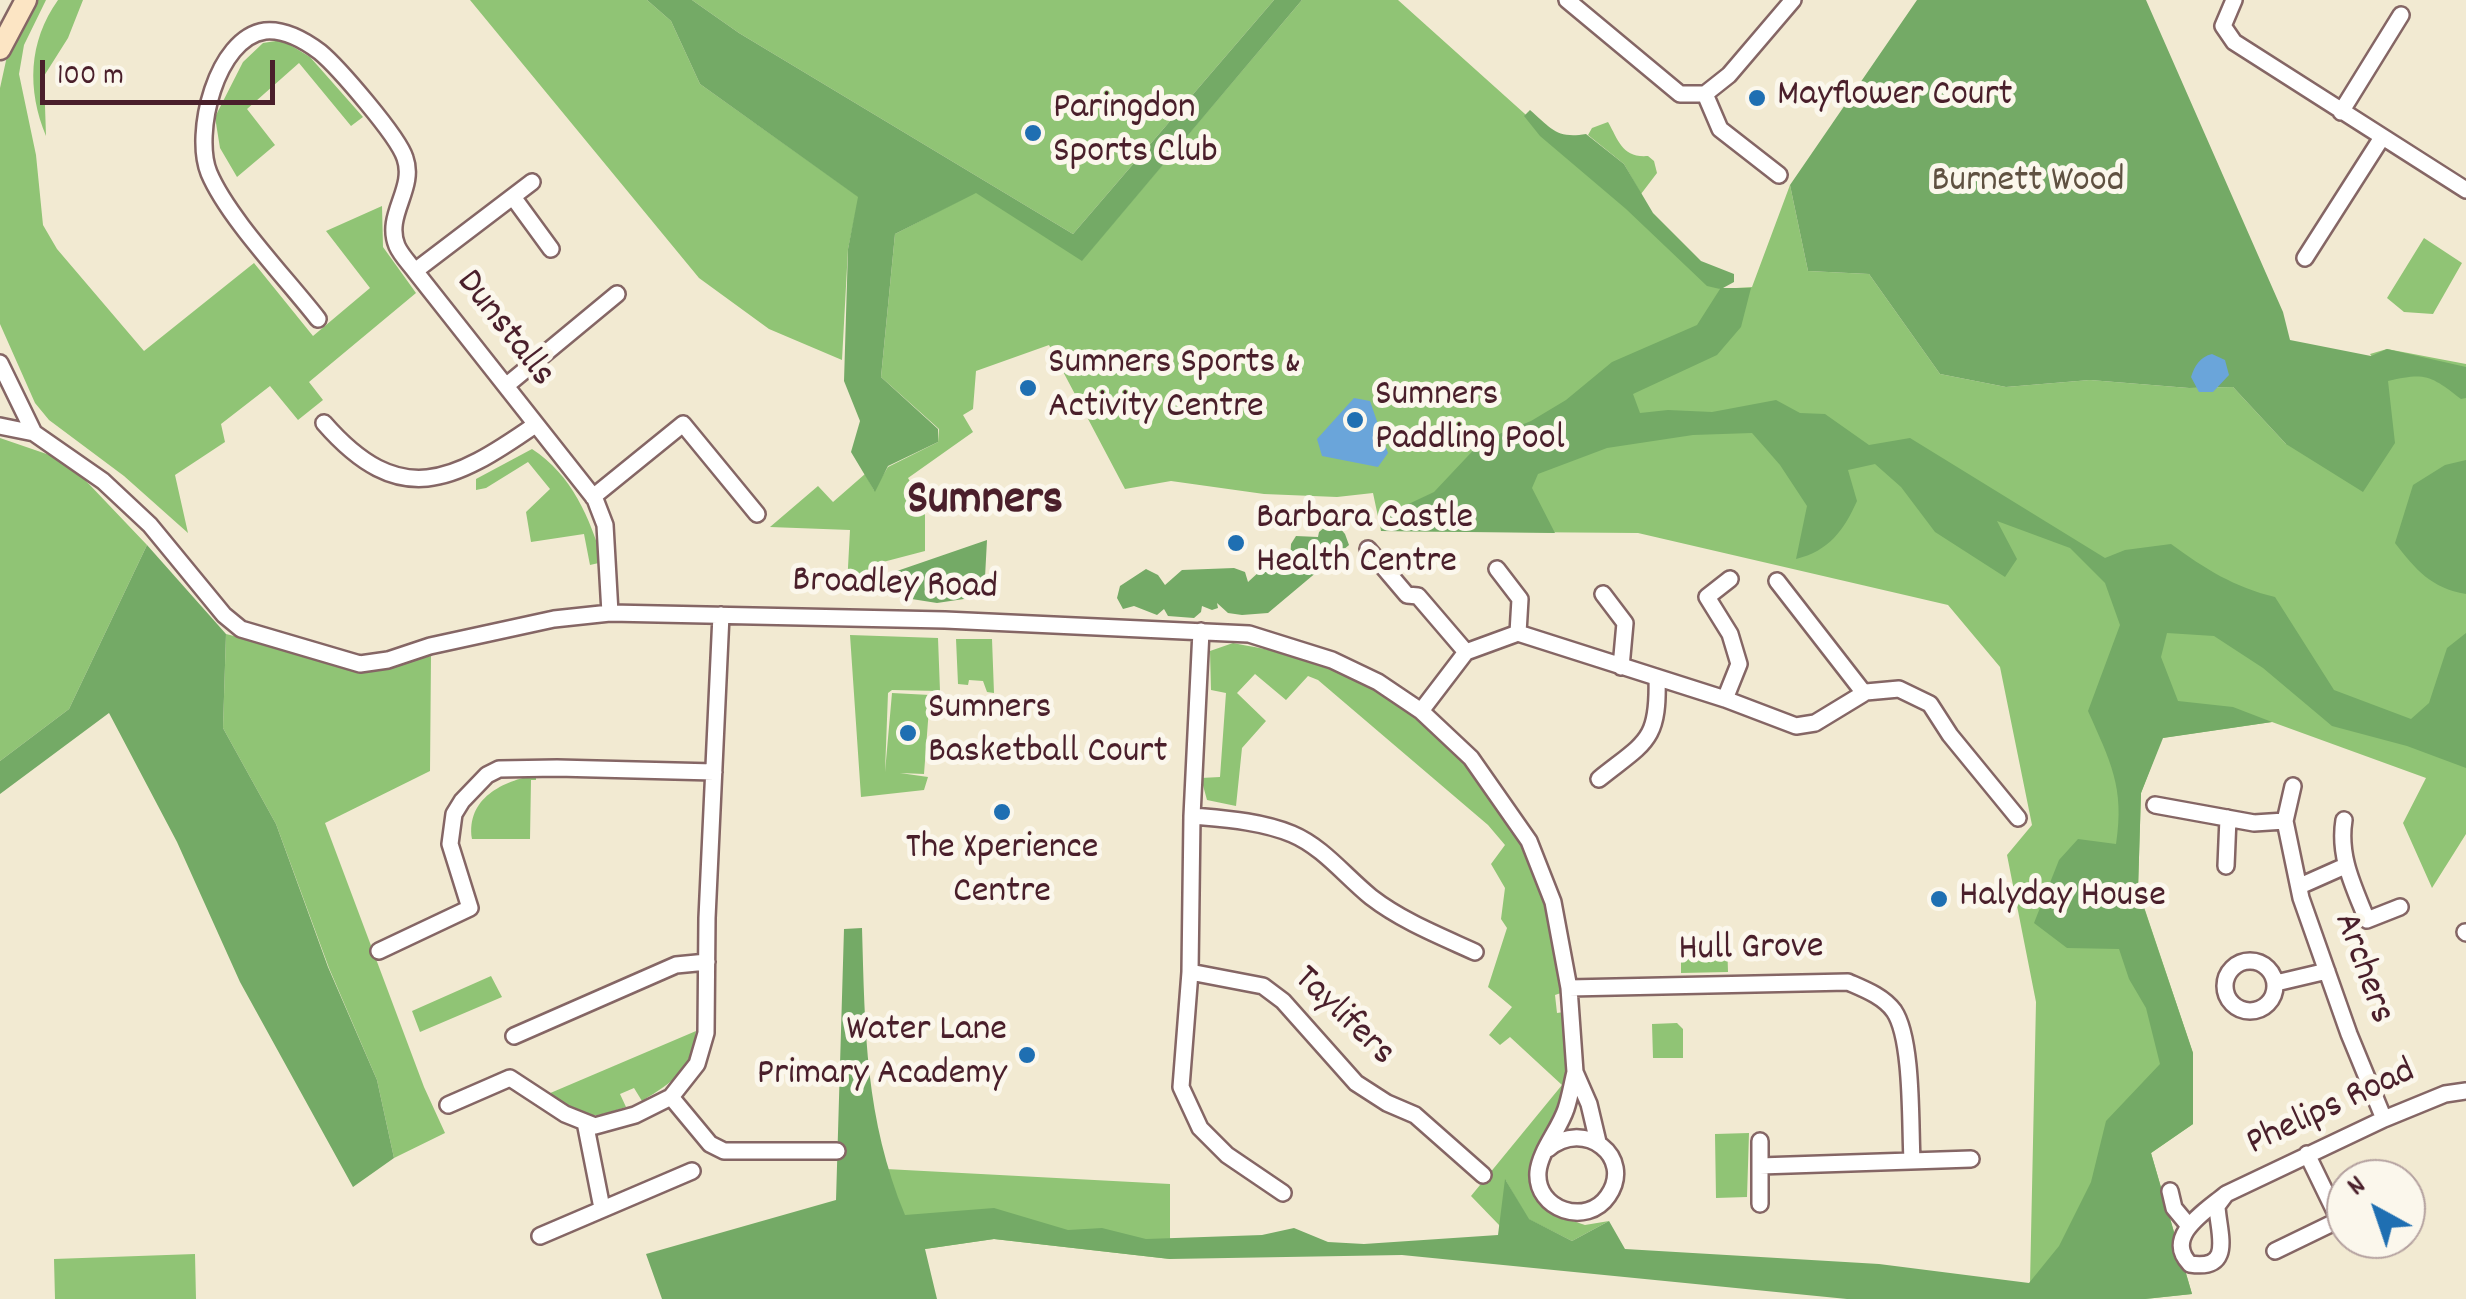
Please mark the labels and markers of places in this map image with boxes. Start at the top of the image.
place label: Mayflower Court [1777,75,2013,121]
marker: Mayflower Court [1746,87,1768,109]
place label: Paringdon Sports Club [1053,88,1218,178]
marker: Paringdon Sports Club [1022,122,1044,144]
place label: Sumners Sports & Activity Centre [1048,343,1301,432]
place label: Sumners Paddling Pool [1375,375,1565,464]
marker: Sumners Sports & Activity Centre [1017,377,1039,399]
marker: Sumners Paddling Pool [1344,409,1366,431]
place label: Barbara Castle Health Centre [1256,498,1473,588]
marker: Barbara Castle Health Centre [1225,532,1247,554]
place label: Sumners Basketball Court [928,688,1167,778]
marker: Sumners Basketball Court [897,722,919,744]
marker: The Xperience Centre [991,801,1013,823]
place label: The Xperience Centre [905,828,1099,918]
place label: Halyday House [1959,876,2166,922]
marker: Halyday House [1928,888,1950,910]
place label: Water Lane Primary Academy [757,1010,1007,1100]
marker: Water Lane Primary Academy [1016,1044,1038,1066]

